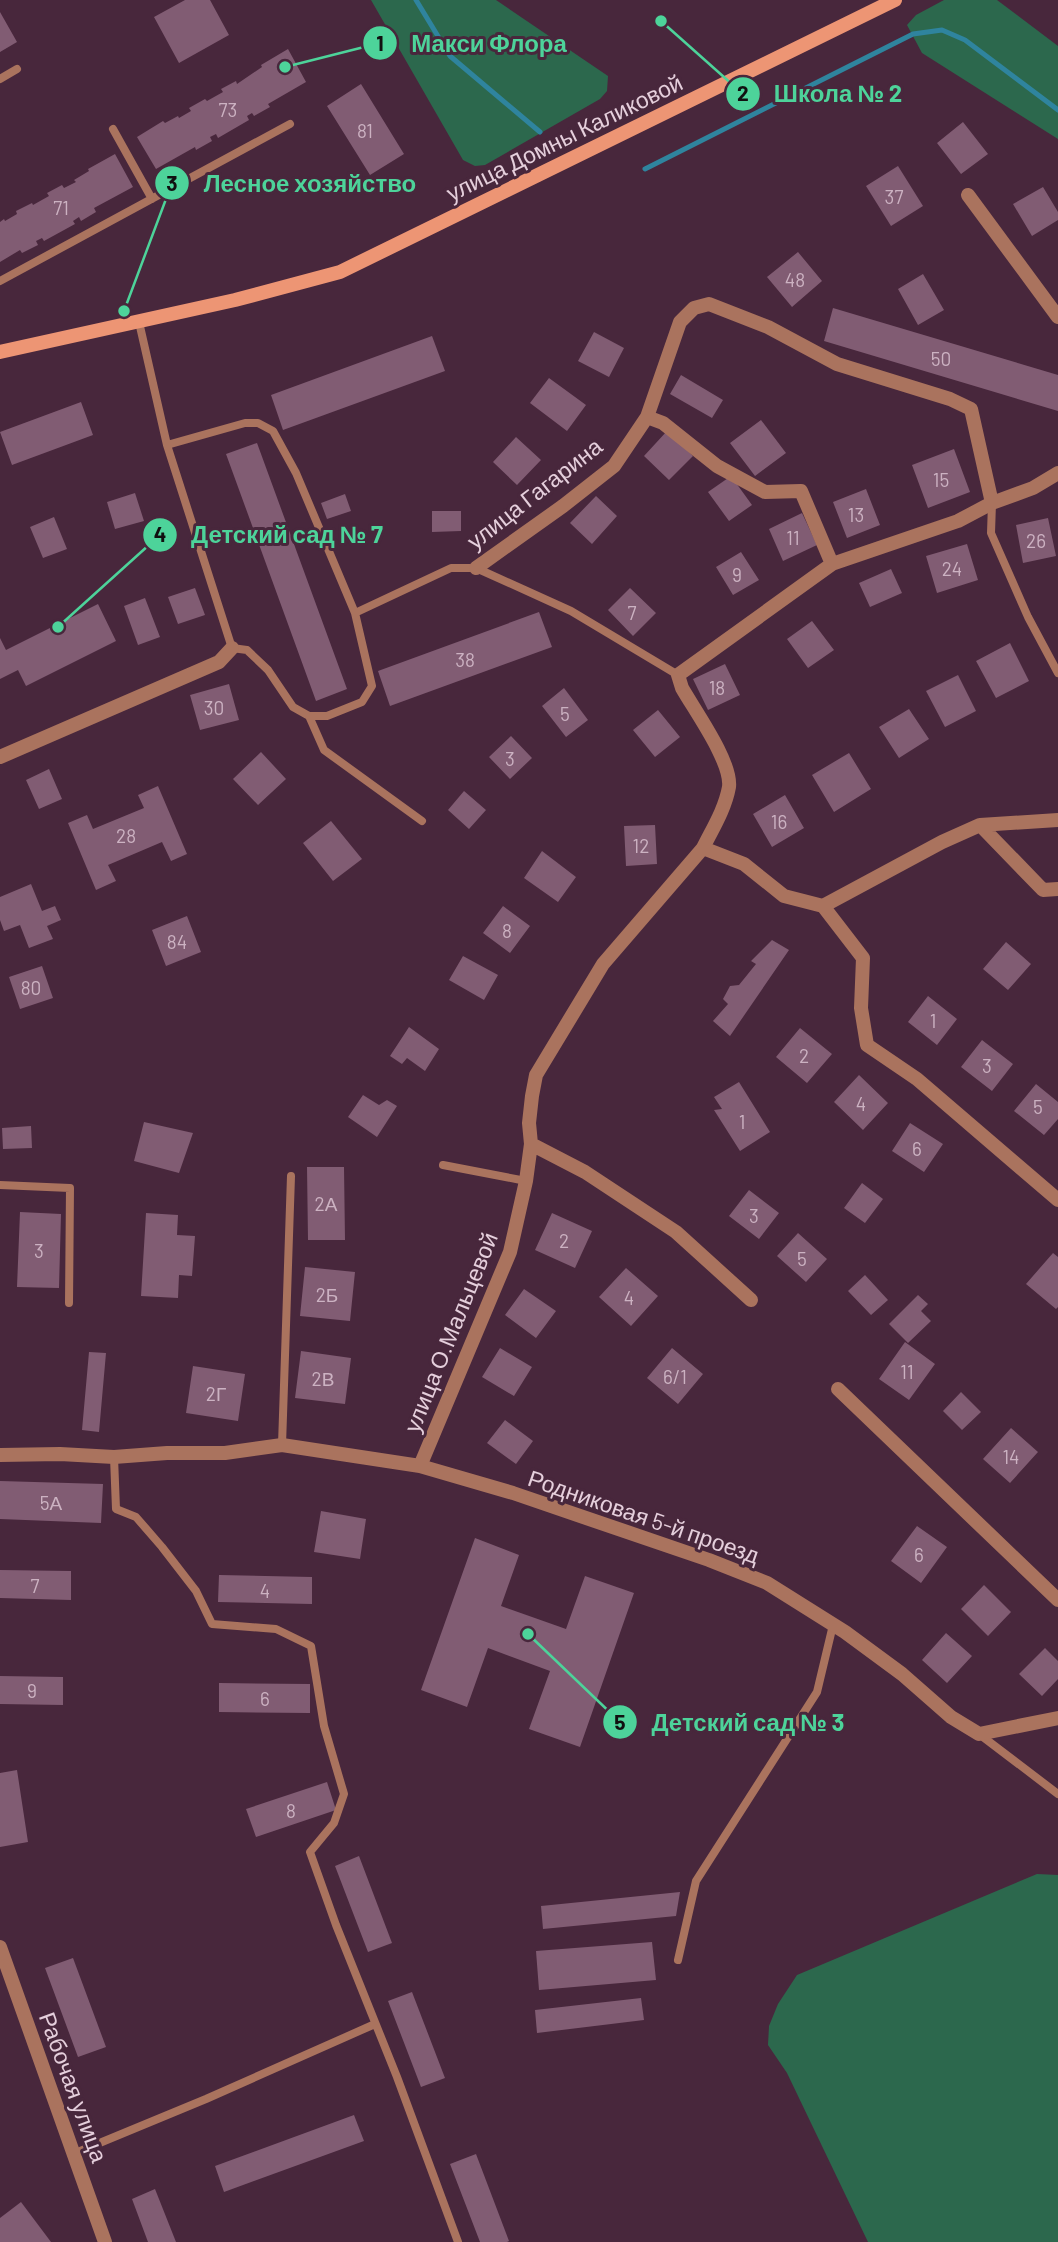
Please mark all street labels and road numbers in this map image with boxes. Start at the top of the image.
street label: улица Домны Каликовой [441,68,687,206]
street label: улица Гагарина [461,431,607,554]
street label: улица О.Мальцевой [397,1228,503,1436]
street label: Родниковая 5-й проезд [525,1463,764,1569]
street label: Рабочая улица [34,2008,114,2166]

